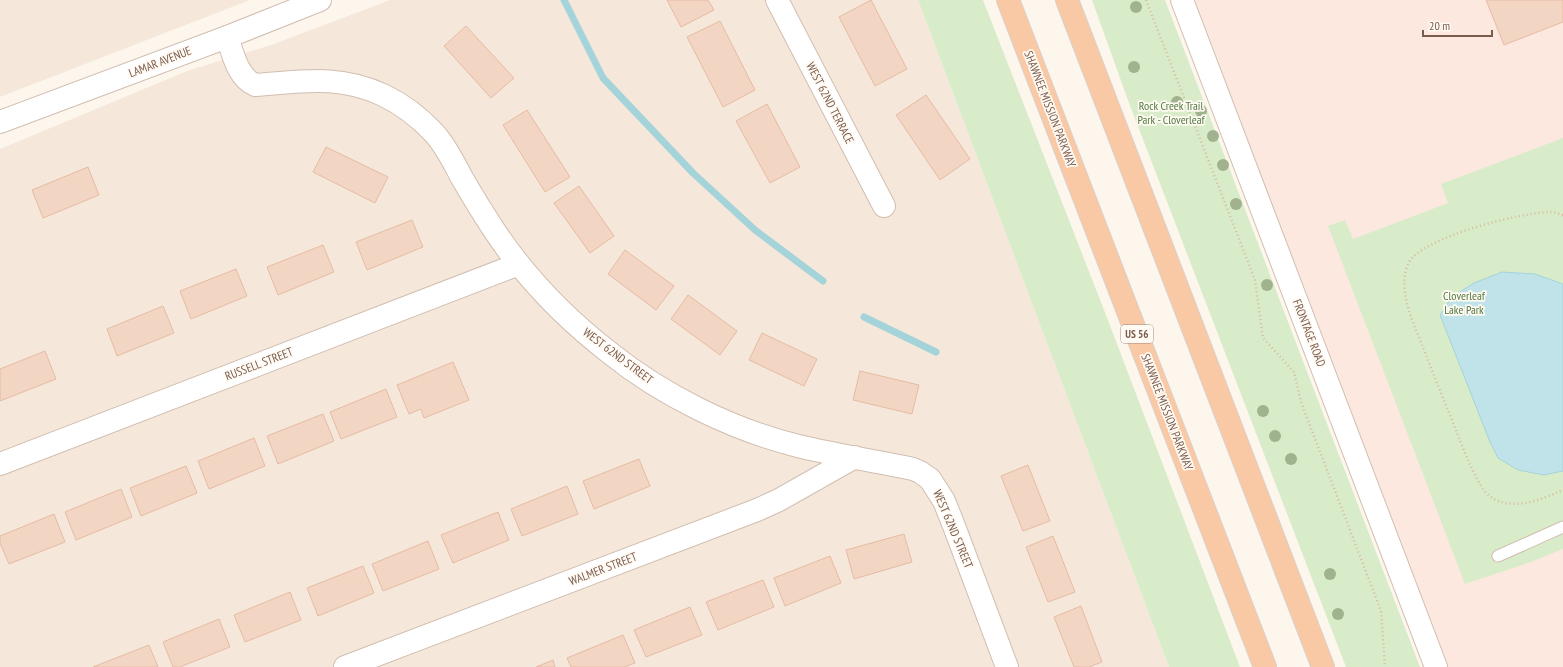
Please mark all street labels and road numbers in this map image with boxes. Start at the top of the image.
street label: LAMAR AVENUE [126,43,193,80]
street label: SHAWNEE MISSION PARKWAY [1021,48,1080,170]
street label: WEST 62ND TERRACE [803,59,857,146]
street label: FRONTAGE ROAD [1290,297,1329,369]
street label: WEST 62ND STREET [580,324,657,387]
road number: US 56 [1121,325,1153,343]
street label: RUSSELL STREET [223,344,295,383]
street label: SHAWNEE MISSION PARKWAY [1138,351,1197,473]
street label: WEST 62ND STREET [930,487,977,571]
street label: WALMER STREET [567,549,639,588]

